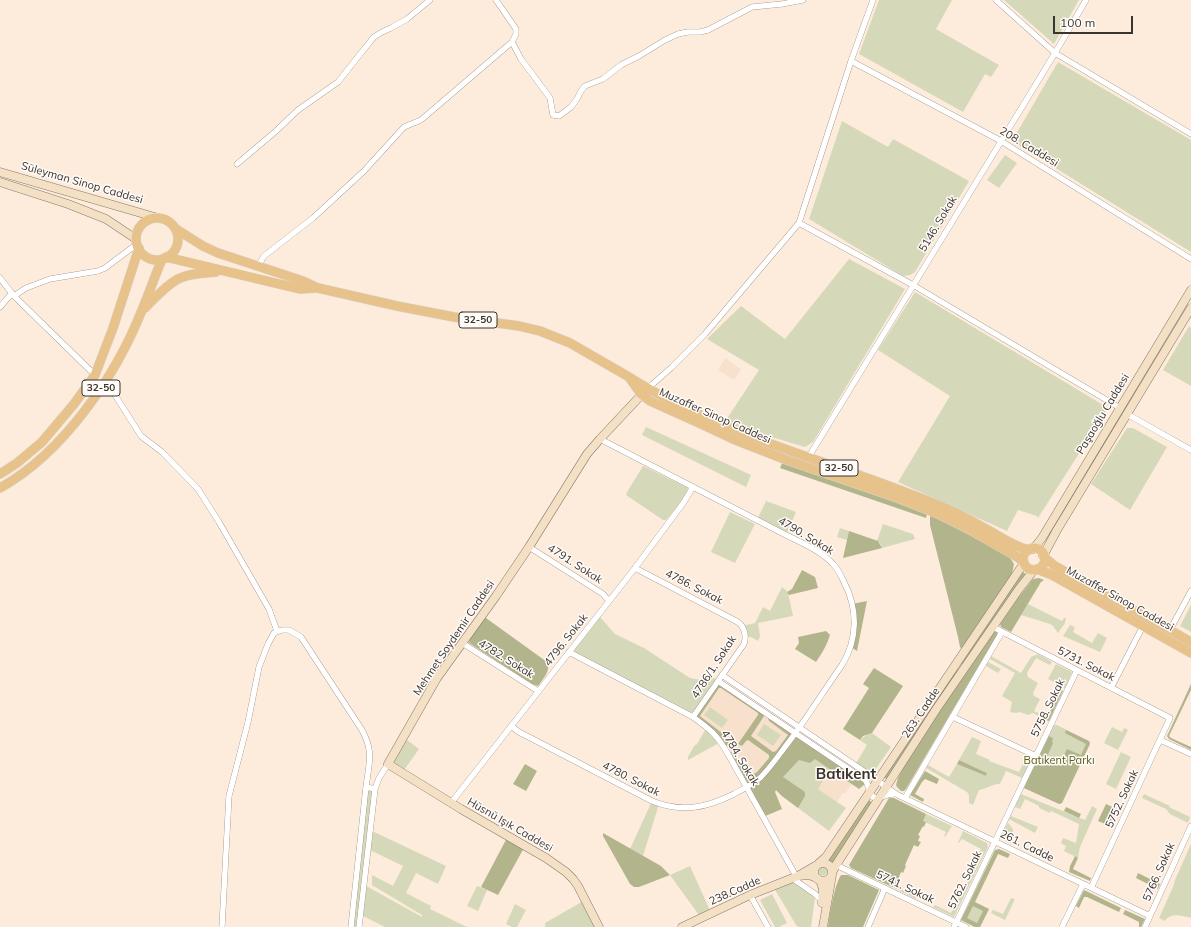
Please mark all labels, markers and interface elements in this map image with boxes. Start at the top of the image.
scale bar [1055,8,1135,34]
text: 100 m [1060,15,1095,30]
street label: 208. Caddesi [997,124,1061,170]
street label: Süleyman Sinop Caddesi [20,159,144,207]
street label: 5146. Sokak [916,194,960,254]
road number: 32-50 [459,312,497,328]
street label: Paşaoğlu Caddesi [1074,371,1132,457]
road number: 32-50 [82,380,120,396]
street label: Muzaffer Sinop Caddesi [657,385,773,447]
road number: 32-50 [820,460,858,476]
street label: 4790. Sokak [776,514,836,558]
street label: 4791. Sokak [545,541,605,587]
street label: Muzaffer Sinop Caddesi [1064,564,1176,634]
street label: 4786. Sokak [663,567,725,607]
street label: Mehmet Soydemir Caddesi [411,578,497,698]
street label: 4796. Sokak [541,611,591,669]
street label: 4786/1. Sokak [689,633,739,701]
street label: 4782. Sokak [476,637,536,681]
street label: 5731. Sokak [1055,644,1117,684]
street label: 5758. Sokak [1028,677,1068,739]
street label: 263. Cadde [899,685,943,741]
street label: 4784. Sokak [718,728,762,788]
park label: Batıkent Parkı [1024,754,1094,768]
street label: 4780. Sokak [600,759,662,799]
district label: Batıkent [816,765,876,783]
street label: 5752. Sokak [1103,768,1141,830]
street label: Hüsnü Işık Caddesi [465,795,555,855]
street label: 261. Cadde [998,827,1056,865]
street label: 5766. Sokak [1140,841,1178,903]
street label: 5762. Sokak [945,849,985,911]
street label: 5741. Sokak [874,868,936,906]
street label: 238.Cadde [707,874,763,908]

